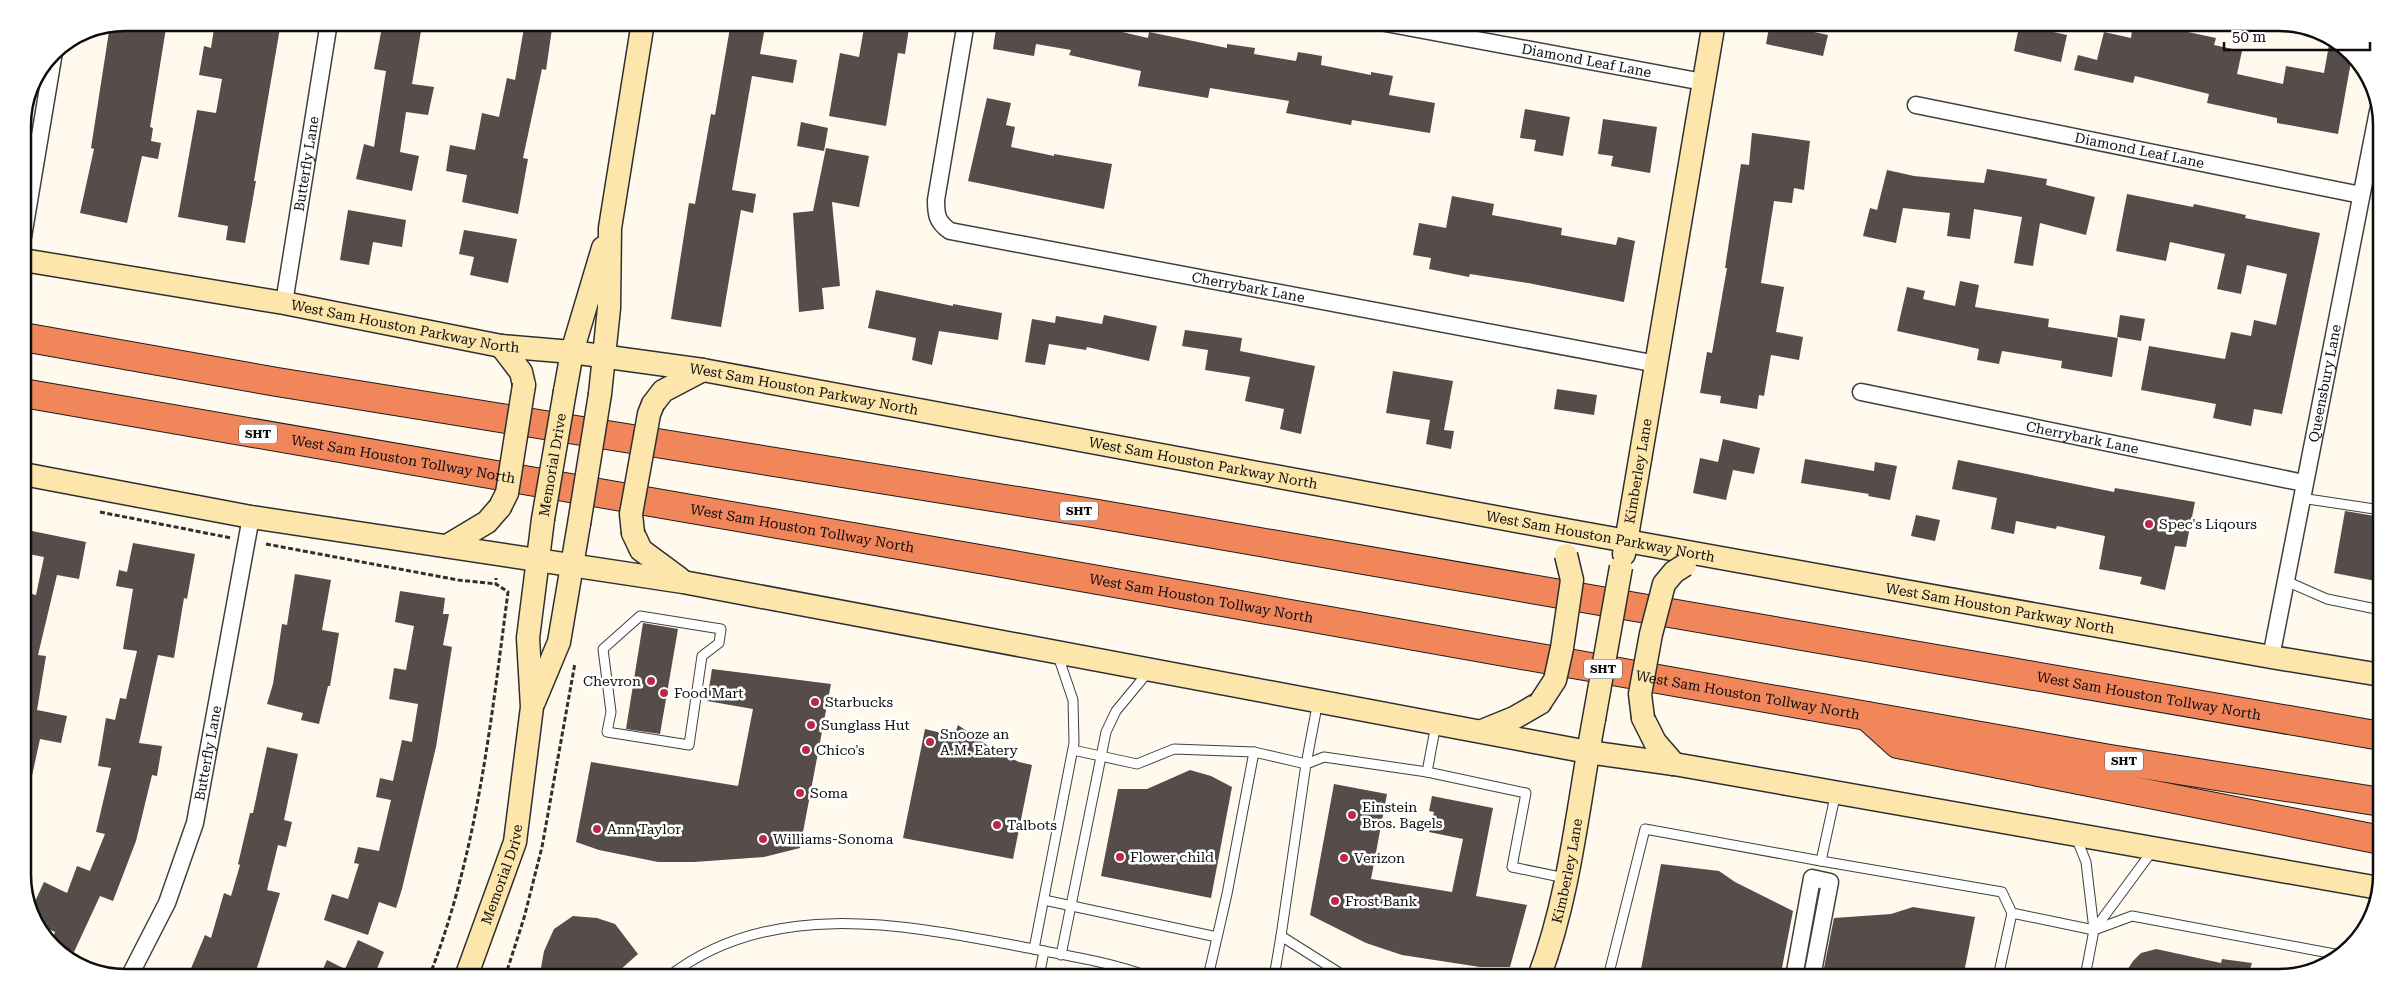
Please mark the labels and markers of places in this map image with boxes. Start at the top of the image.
place label: Spec's Liqours [2159,516,2257,532]
marker: Spec's Liqours [2143,518,2155,530]
place label: Chevron [583,673,641,689]
marker: Chevron [645,675,657,687]
place label: Food Mart [674,685,743,701]
marker: Food Mart [658,687,670,699]
place label: Starbucks [825,694,893,710]
marker: Starbucks [809,696,821,708]
place label: Sunglass Hut [821,717,910,733]
marker: Sunglass Hut [805,719,817,731]
place label: Snooze an A.M. Eatery [940,726,1019,758]
marker: Snooze an A.M. Eatery [924,736,936,748]
place label: Chico's [816,742,865,758]
marker: Chico's [800,744,812,756]
place label: Soma [810,785,848,801]
marker: Soma [794,787,806,799]
place label: Einstein Bros. Bagels [1362,799,1443,831]
marker: Einstein Bros. Bagels [1346,809,1358,821]
place label: Talbots [1007,817,1057,833]
marker: Talbots [991,819,1003,831]
place label: Ann Taylor [607,821,681,837]
marker: Ann Taylor [591,823,603,835]
place label: Williams-Sonoma [773,831,894,847]
marker: Williams-Sonoma [757,833,769,845]
place label: Flower child [1130,849,1214,865]
place label: Verizon [1354,850,1405,866]
marker: Flower child [1114,851,1126,863]
marker: Verizon [1338,852,1350,864]
place label: Frost Bank [1345,893,1418,909]
marker: Frost Bank [1329,895,1341,907]

